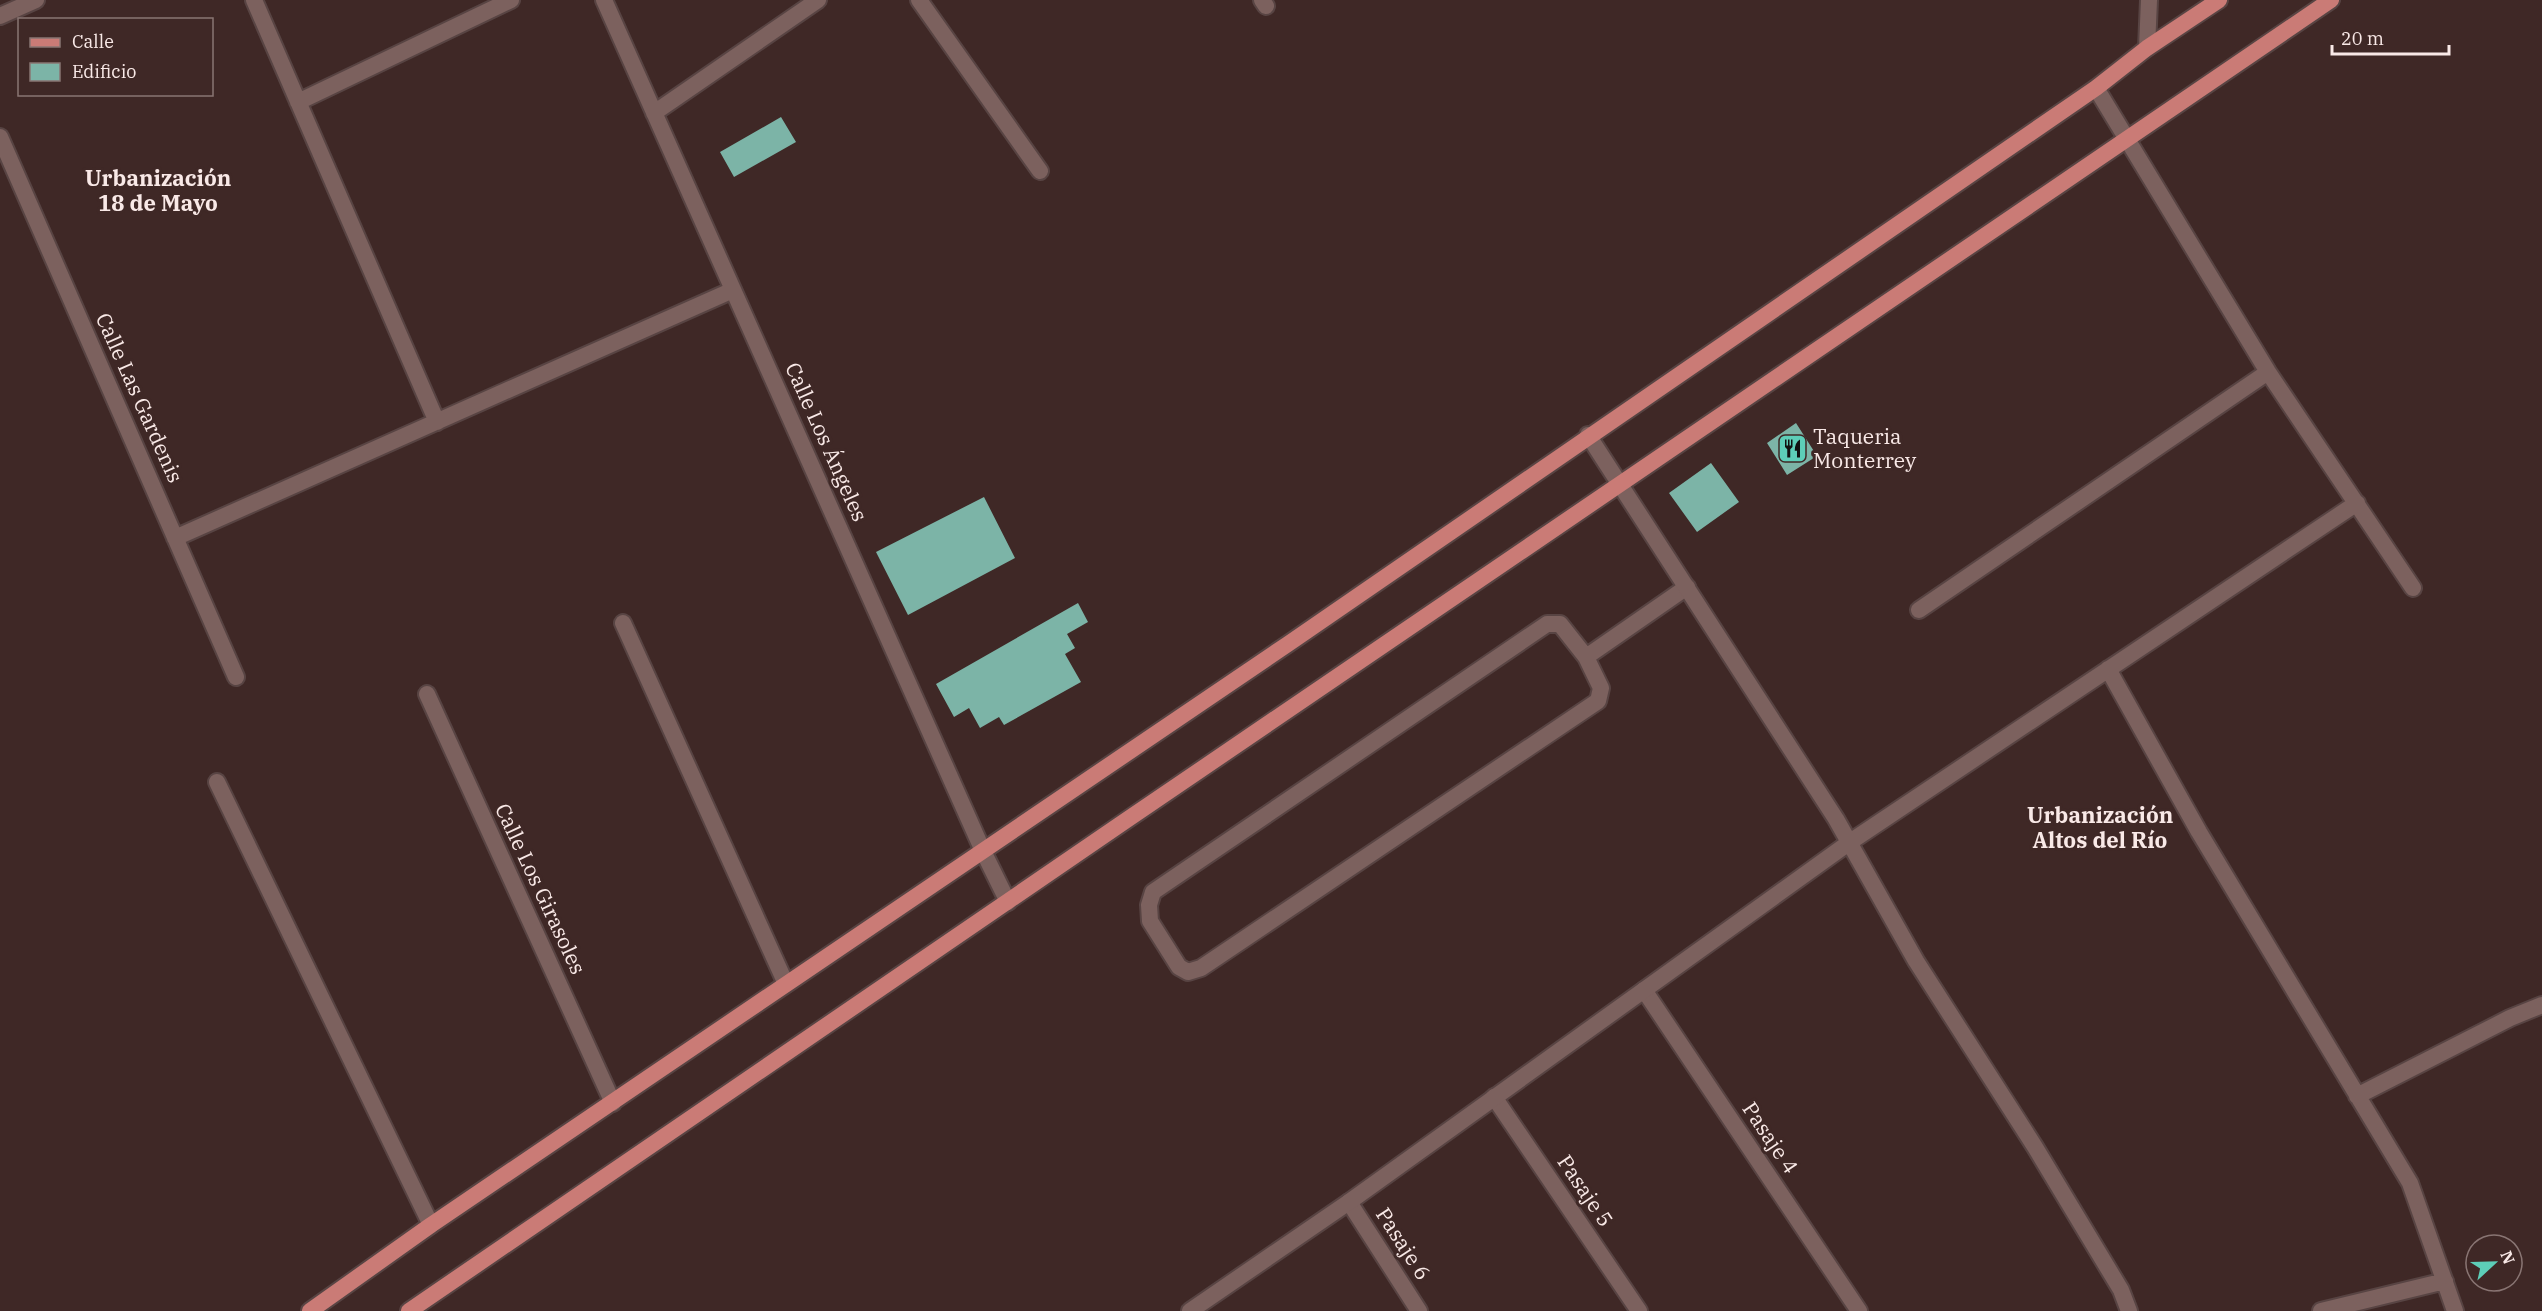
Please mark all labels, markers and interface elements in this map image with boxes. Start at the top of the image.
legend [18,18,213,96]
scale bar [2332,18,2449,56]
text: 20 m [2341,27,2384,50]
text: Calle [72,30,114,53]
text: Edificio [72,60,136,83]
district label: Urbanización 18 de Mayo [85,163,231,217]
street label: Calle Las Gardenis [90,308,190,487]
street label: Calle Los Ángeles [779,358,875,526]
place label: Taqueria Monterrey [1813,422,1917,474]
restaurant icon: Taqueria Monterrey [1776,433,1808,465]
street label: Calle Los Girasoles [489,799,593,979]
district label: Urbanización Altos del Río [2027,800,2173,854]
street label: Pasaje 4 [1737,1096,1805,1179]
street label: Pasaje 5 [1552,1149,1620,1232]
street label: Pasaje 6 [1370,1202,1438,1285]
north arrow [2464,1233,2524,1293]
text: N [2496,1248,2520,1267]

